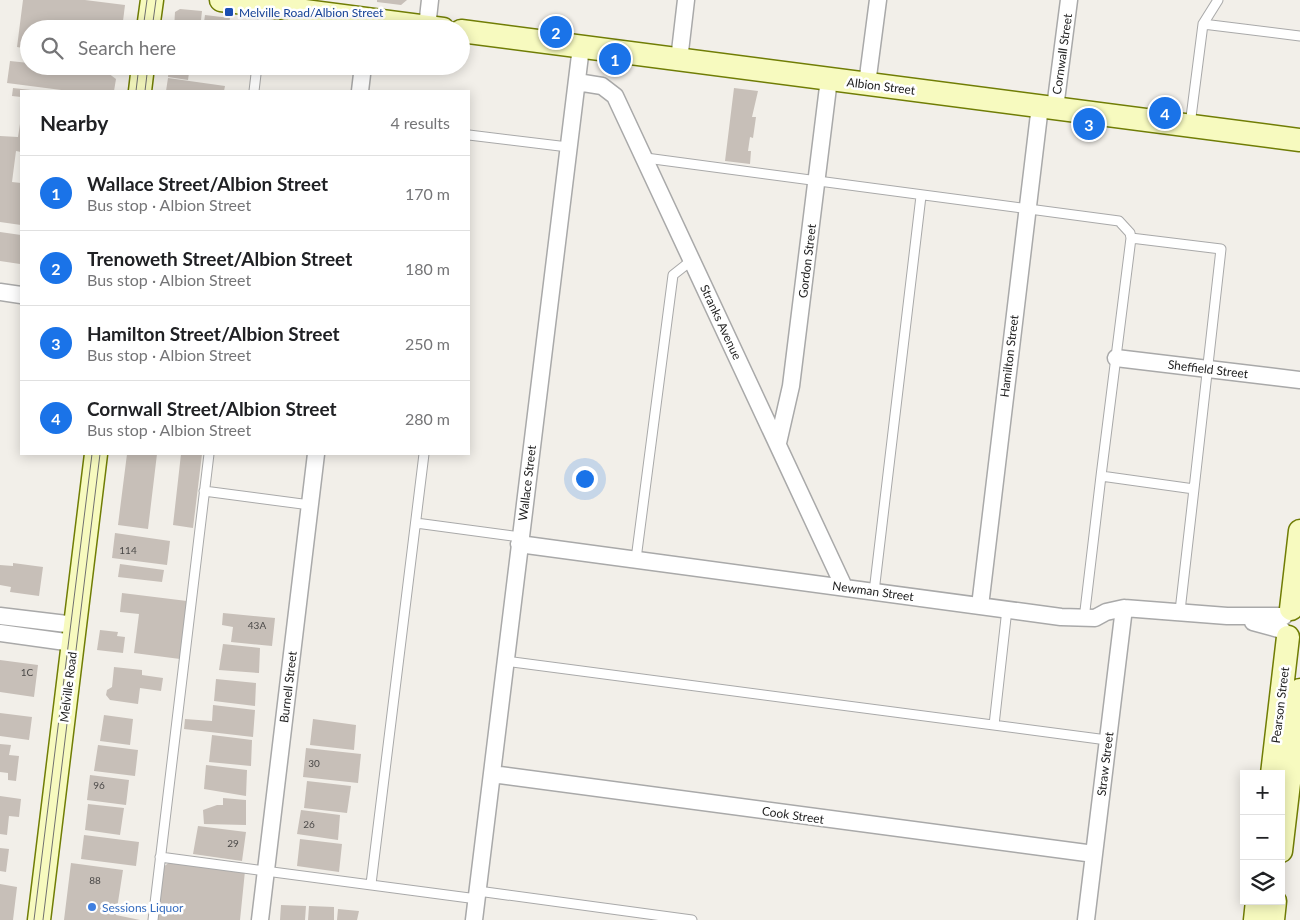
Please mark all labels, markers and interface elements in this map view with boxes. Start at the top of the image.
place label: Melville Road/Albion Street [239,5,384,20]
marker: Melville Road/Albion Street [223,6,235,18]
street label: Cornwall Street [1049,12,1075,95]
pin: 2 [540,13,572,51]
search box [20,20,470,75]
icon: search [38,34,66,62]
text: Search here [78,36,176,59]
pin: 1 [599,40,631,78]
street label: Albion Street [846,74,917,98]
pin: 4 [1149,94,1181,132]
pin: 3 [1073,105,1105,143]
text: Nearby [40,110,108,135]
text: 4 results [390,113,450,132]
text: Wallace Street/Albion Street [87,172,328,195]
text: 1 [51,184,61,203]
text: 170 m [405,184,450,203]
text: Bus stop · Albion Street [87,195,251,214]
street label: Gordon Street [795,222,819,299]
text: Trenoweth Street/Albion Street [87,247,352,270]
text: 2 [51,259,61,278]
text: 180 m [405,259,450,278]
text: Bus stop · Albion Street [87,270,251,289]
street label: Stranks Avenue [697,282,745,362]
street label: Hamilton Street [997,313,1022,398]
text: Hamilton Street/Albion Street [87,322,340,345]
text: 3 [51,334,61,353]
text: 250 m [405,334,450,353]
text: Bus stop · Albion Street [87,345,251,364]
street label: Sheffield Street [1167,357,1250,381]
text: Cornwall Street/Albion Street [87,397,337,420]
text: 4 [51,409,61,428]
text: 280 m [405,409,450,428]
text: Bus stop · Albion Street [87,420,251,439]
street label: Wallace Street [515,444,539,522]
your location [572,466,598,492]
house number: 114 [119,544,137,556]
street label: Newman Street [831,578,915,604]
house number: 43A [248,619,266,631]
street label: Burnell Street [276,650,300,724]
street label: Melville Road [56,651,80,723]
street label: Pearson Street [1268,665,1292,744]
house number: 1C [21,666,34,678]
street label: Straw Street [1094,730,1116,797]
house number: 30 [308,757,320,769]
map controls [1240,770,1285,905]
button: + [1240,770,1285,815]
house number: 96 [93,779,105,791]
street label: Cook Street [761,803,826,827]
button: − [1240,815,1285,860]
house number: 26 [303,818,315,830]
house number: 29 [227,837,239,849]
button: layers [1240,860,1285,905]
house number: 88 [89,874,101,886]
place label: Sessions Liquor [102,900,184,915]
marker: Sessions Liquor [86,901,98,913]

